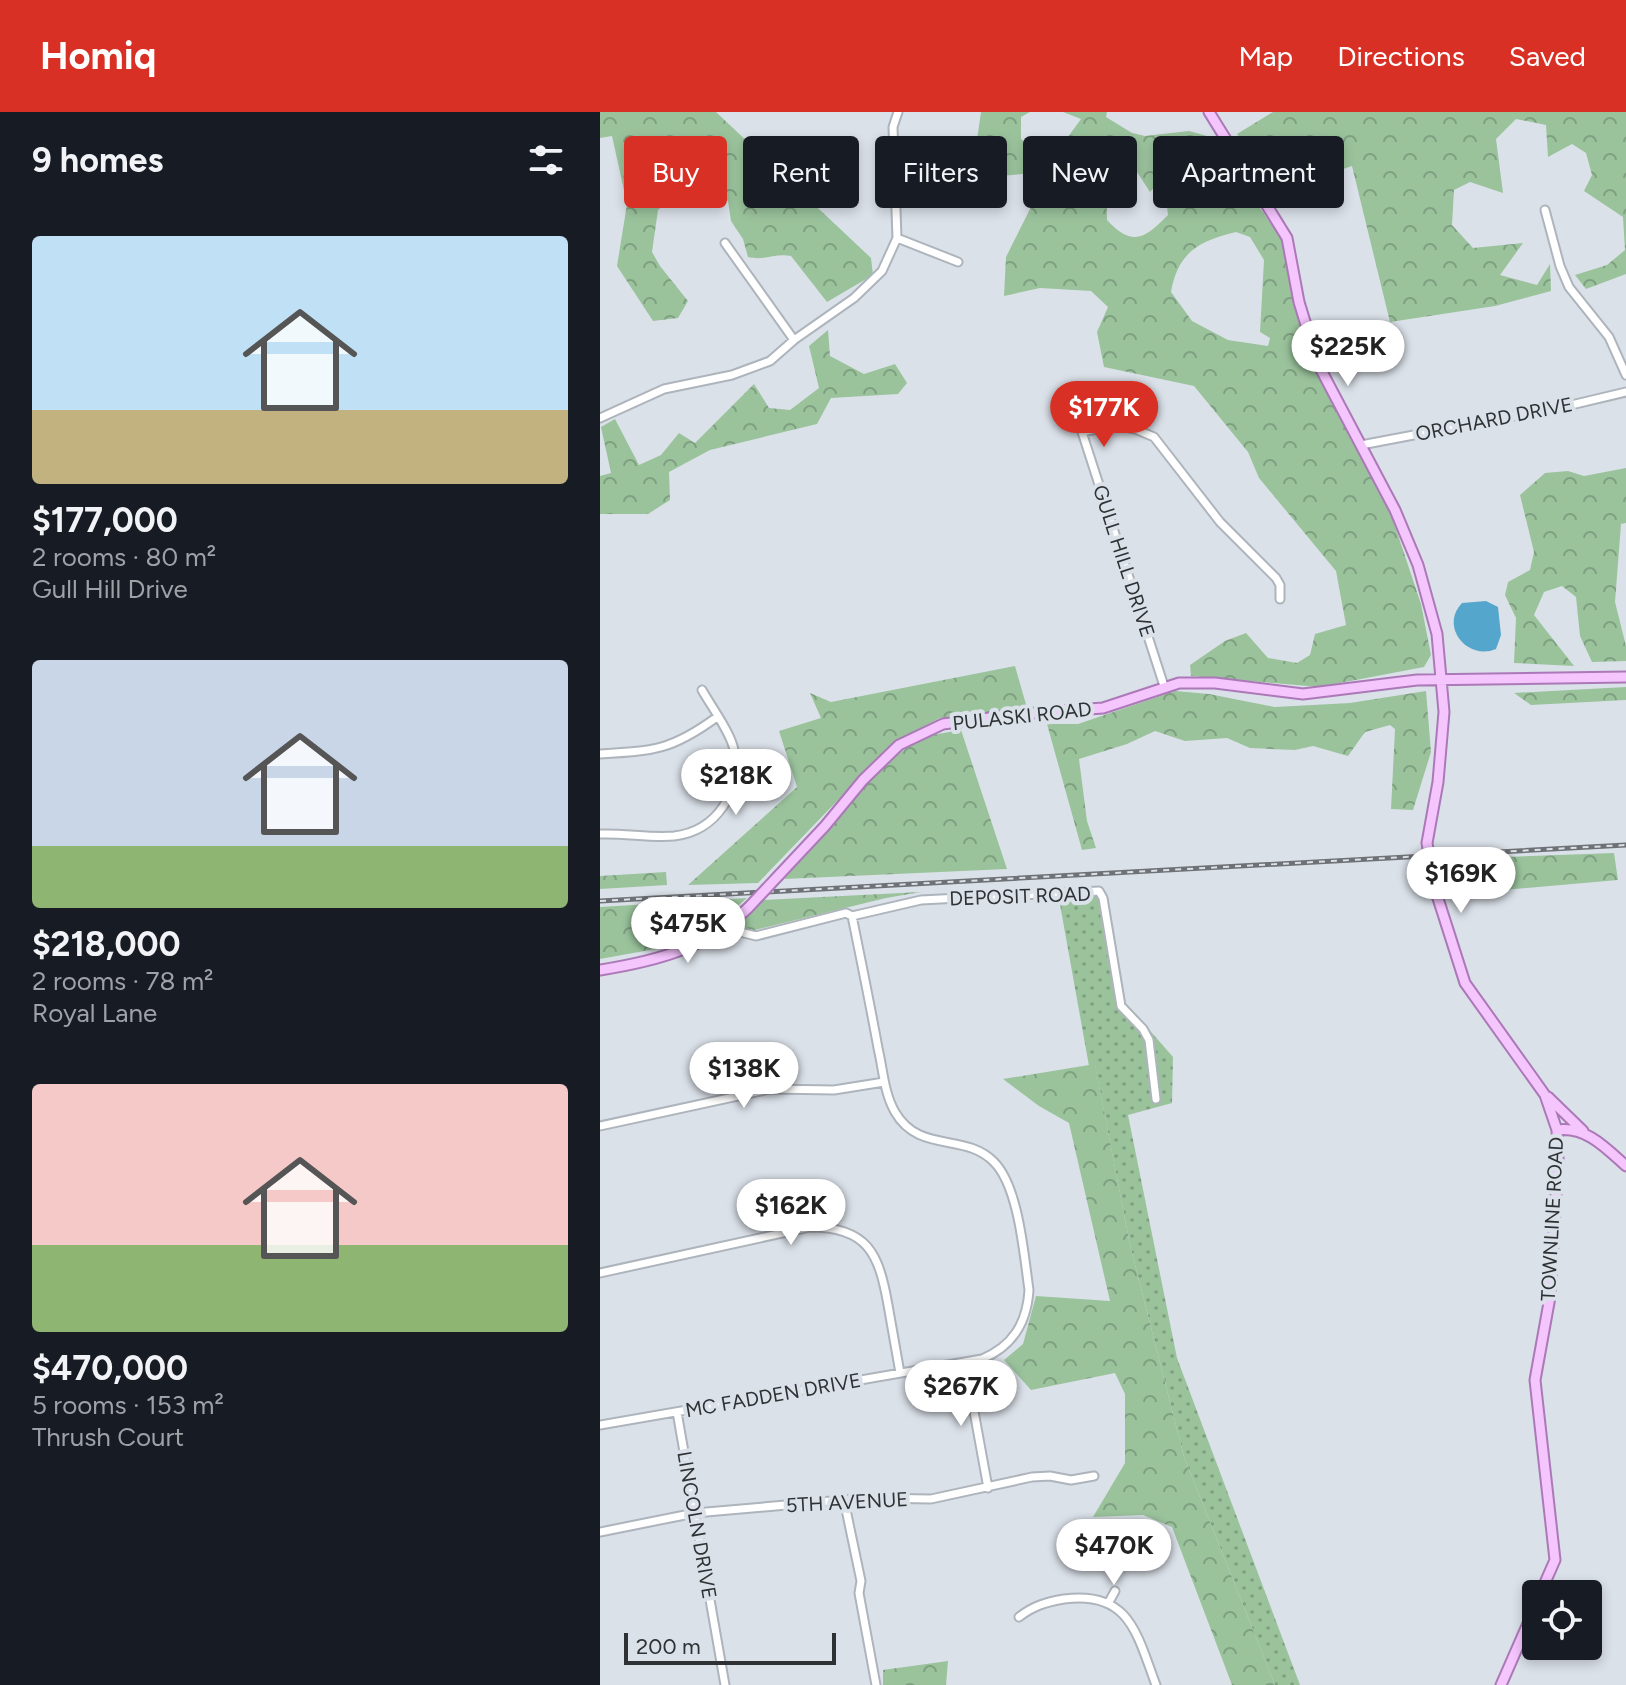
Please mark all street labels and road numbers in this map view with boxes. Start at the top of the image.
street label: ORCHARD DRIVE [1413,392,1575,446]
street label: GULL HILL DRIVE [1088,482,1160,640]
street label: PULASKI ROAD [951,697,1093,735]
street label: DEPOSIT ROAD [949,882,1091,910]
street label: TOWNLINE ROAD [1536,1136,1568,1302]
street label: MC FADDEN DRIVE [683,1368,863,1422]
street label: LINCOLN DRIVE [672,1449,722,1601]
street label: 5TH AVENUE [785,1487,909,1517]

